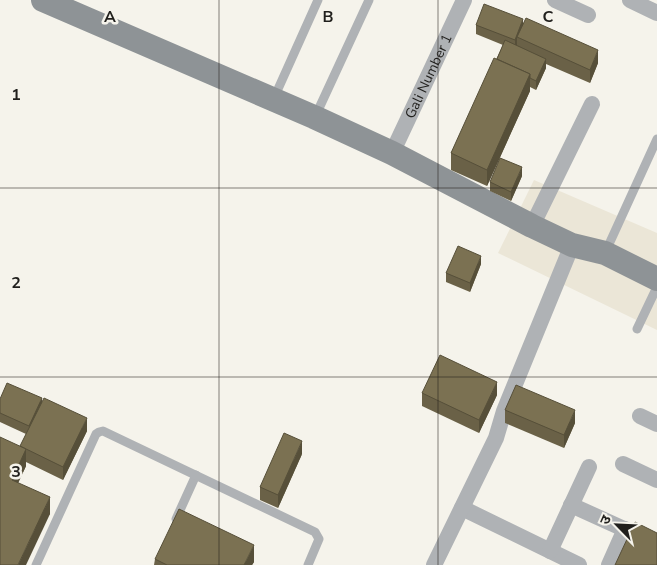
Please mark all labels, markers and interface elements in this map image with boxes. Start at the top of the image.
text: A [104,6,116,28]
text: B [322,6,334,28]
text: C [543,6,554,28]
street label: Gali Number 1 [400,31,456,122]
text: 1 [11,84,21,106]
text: 2 [11,272,21,294]
text: 3 [11,461,21,483]
north arrow [592,500,642,550]
text: उ [595,512,616,528]

